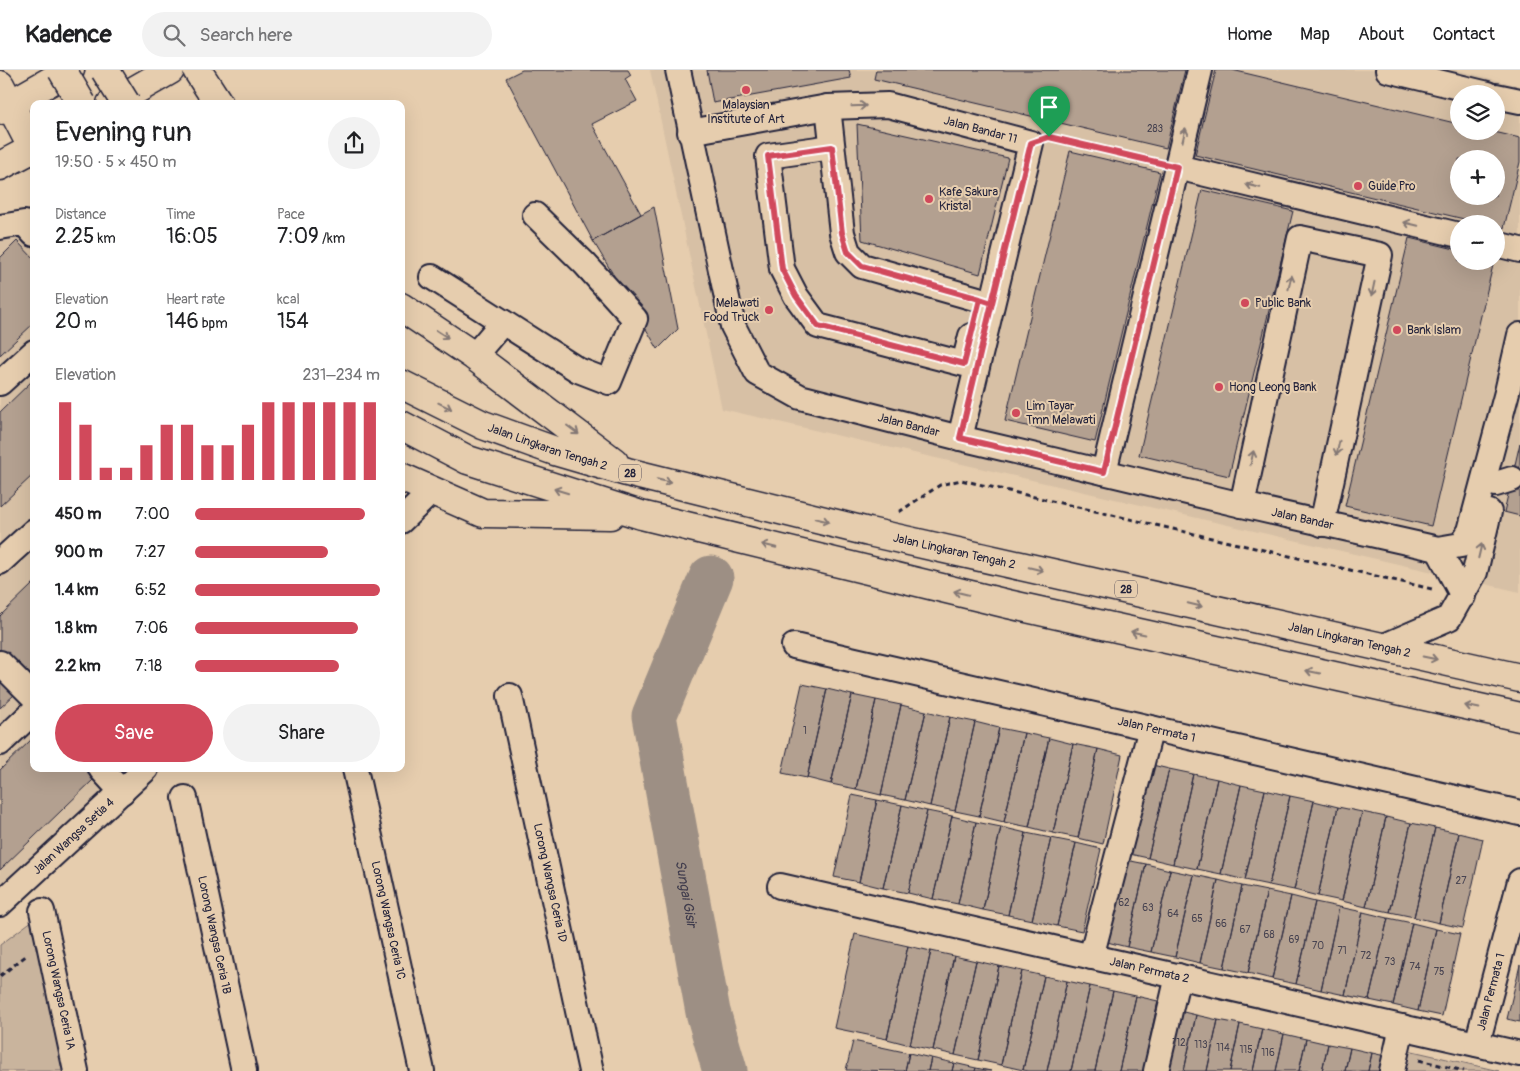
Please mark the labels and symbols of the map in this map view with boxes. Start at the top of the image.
marker: Malaysian Institute of Art [740,84,752,96]
pin [1028,86,1070,137]
place label: Malaysian Institute of Art [707,98,785,127]
one-way arrow [851,101,867,110]
street label: Jalan Bandar 11 [942,113,1019,147]
house number: 283 [1147,123,1164,135]
one-way arrow [1180,128,1189,144]
place label: Guide Pro [1368,179,1416,194]
marker: Guide Pro [1352,180,1364,192]
one-way arrow [1246,181,1262,190]
place label: Kafe Sakura Kristal [939,185,998,214]
marker: Kafe Sakura Kristal [923,193,935,205]
one-way arrow [1404,219,1420,228]
one-way arrow [1286,274,1296,290]
one-way arrow [1367,281,1377,297]
place label: Melawati Food Truck [703,296,759,325]
place label: Public Bank [1255,296,1311,311]
marker: Public Bank [1239,297,1251,309]
marker: Melawati Food Truck [763,304,775,316]
place label: Bank Islam [1407,323,1462,338]
marker: Bank Islam [1391,324,1403,336]
one-way arrow [434,330,448,340]
place label: Hong Leong Bank [1229,380,1317,395]
marker: Hong Leong Bank [1213,381,1225,393]
place label: Lim Tayar Tmn Melawati [1026,399,1095,428]
one-way arrow [437,402,452,412]
marker: Lim Tayar Tmn Melawati [1010,407,1022,419]
street label: Jalan Bandar [876,410,942,440]
street label: Jalan Lingkaran Tengah 2 [486,420,610,473]
one-way arrow [566,425,579,436]
one-way arrow [1333,440,1342,456]
one-way arrow [1248,450,1257,466]
road number: 28 [619,464,641,482]
one-way arrow [656,477,672,486]
one-way arrow [553,485,569,495]
street label: Jalan Bandar [1270,504,1336,533]
one-way arrow [813,516,829,525]
street label: Jalan Lingkaran Tengah 2 [892,530,1017,572]
one-way arrow [761,541,777,550]
one-way arrow [1476,544,1485,560]
one-way arrow [1028,565,1044,574]
road number: 28 [1115,580,1137,598]
one-way arrow [953,588,969,597]
one-way arrow [1186,601,1202,610]
street label: Jalan Lingkaran Tengah 2 [1287,619,1412,661]
one-way arrow [1130,628,1146,637]
one-way arrow [1421,654,1437,663]
one-way arrow [1306,667,1322,676]
one-way arrow [1464,702,1480,711]
street label: Jalan Permata 1 [1116,713,1197,746]
house number: 1 [803,725,807,737]
street label: Jalan Wangsa Setia 4 [29,795,117,878]
street label: Lorong Wangsa Ceria 1D [530,822,571,944]
water label: Sungai Gisir [672,859,701,931]
street label: Lorong Wangsa Ceria 1C [368,860,409,981]
street label: Lorong Wangsa Ceria 1B [195,874,235,995]
house number: 27 [1456,875,1467,887]
house number: 62 [1118,897,1130,909]
house number: 63 [1142,902,1154,914]
house number: 64 [1167,908,1179,920]
house number: 65 [1191,913,1203,925]
house number: 66 [1215,918,1227,930]
house number: 67 [1239,924,1251,936]
street label: Lorong Wangsa Ceria 1A [39,929,79,1051]
house number: 68 [1264,929,1274,941]
house number: 69 [1289,934,1299,946]
house number: 70 [1312,940,1324,952]
house number: 71 [1337,945,1347,957]
house number: 72 [1361,950,1372,962]
street label: Jalan Permata 1 [1473,952,1508,1032]
street label: Jalan Permata 2 [1108,954,1191,986]
house number: 73 [1385,956,1396,968]
house number: 74 [1409,961,1421,973]
house number: 75 [1434,966,1444,978]
house number: 112 [1172,1037,1186,1049]
house number: 113 [1194,1039,1208,1051]
house number: 114 [1216,1042,1230,1054]
house number: 115 [1239,1044,1253,1056]
house number: 116 [1261,1047,1275,1059]

